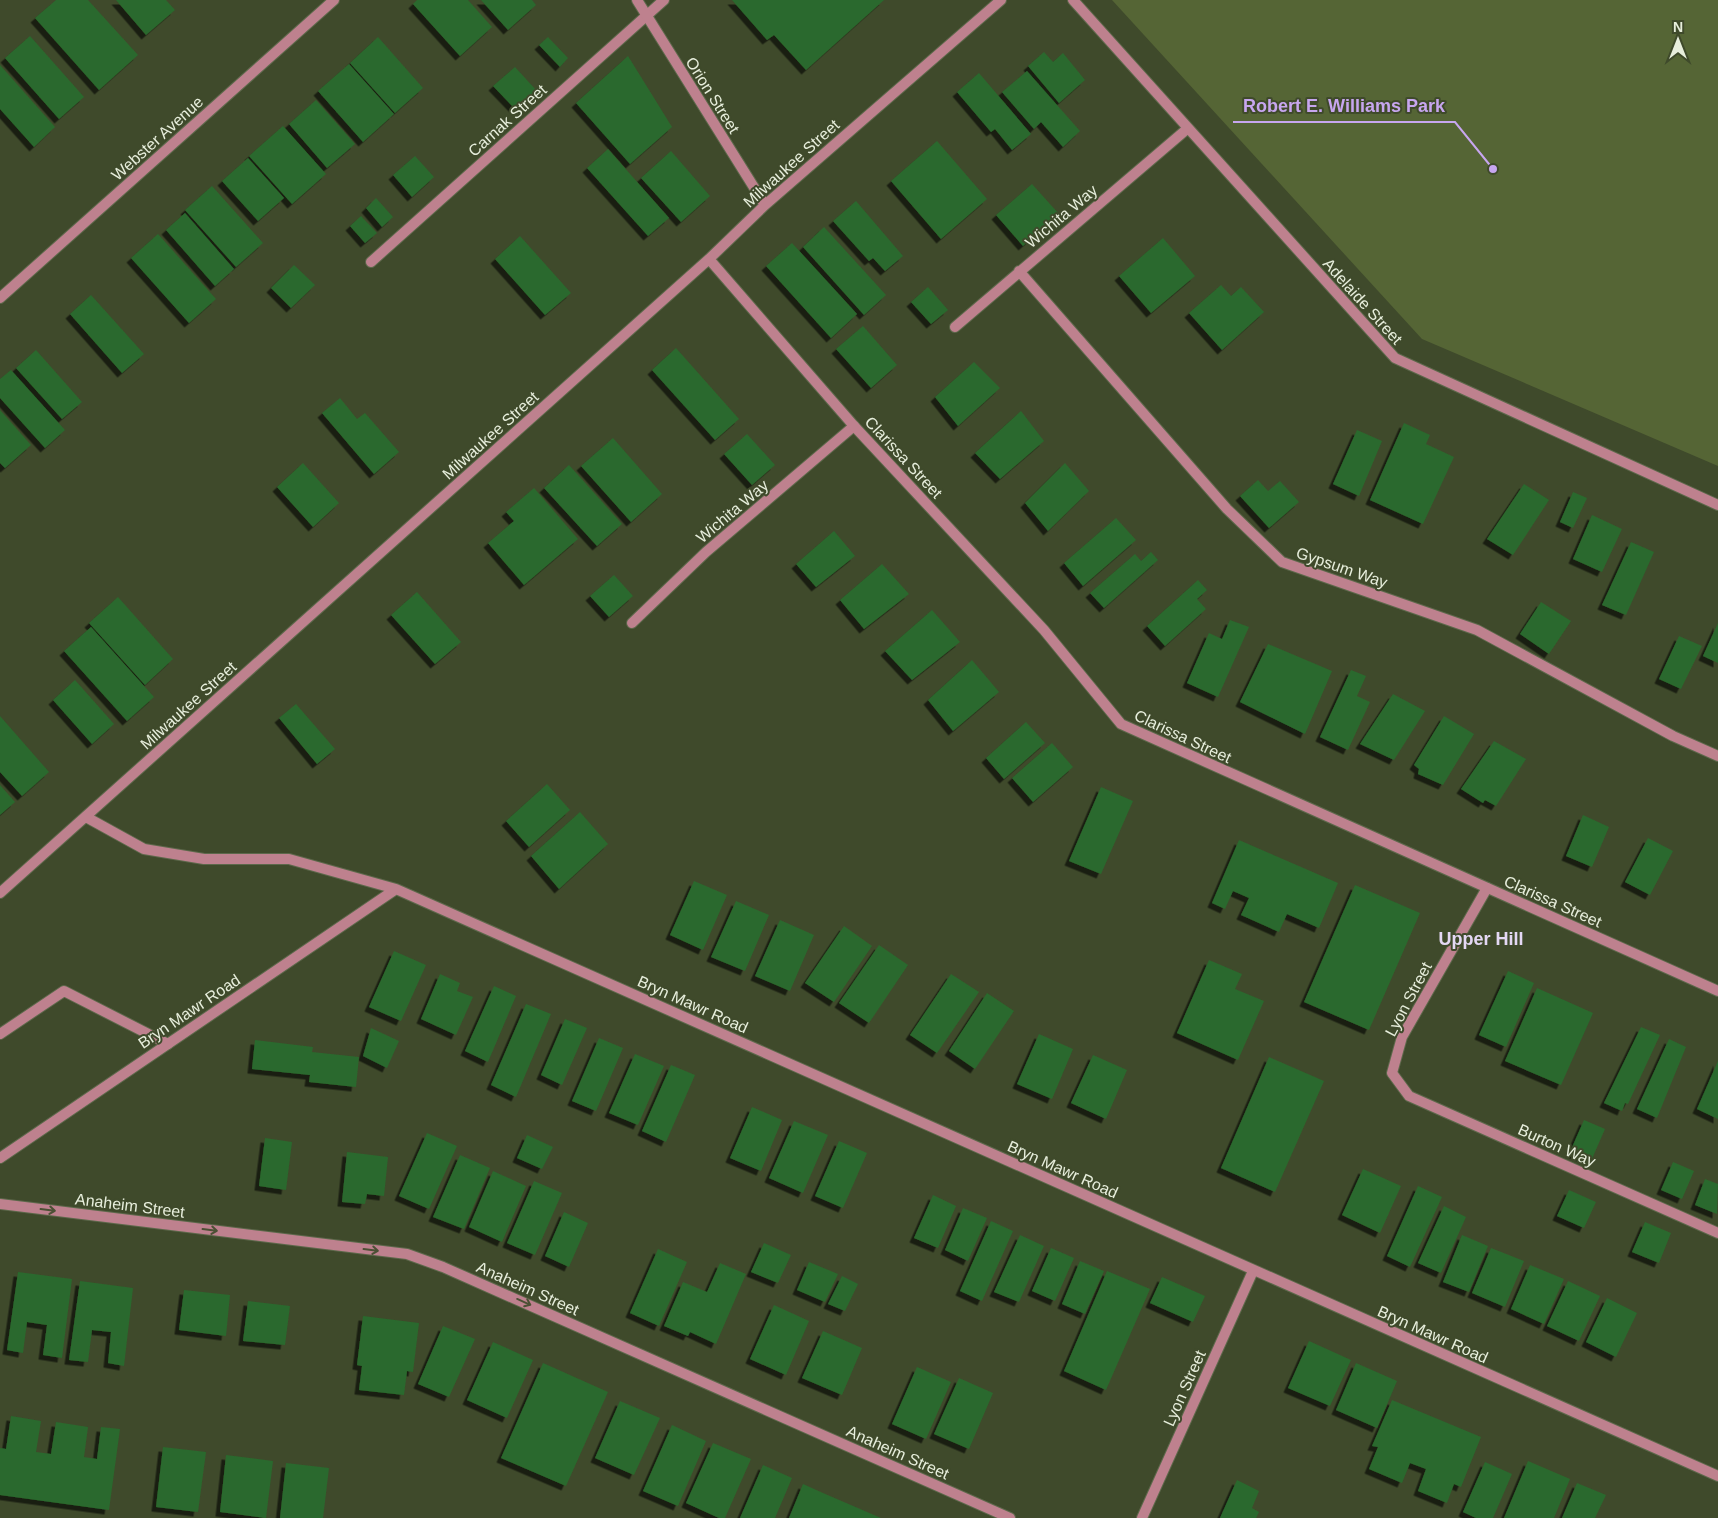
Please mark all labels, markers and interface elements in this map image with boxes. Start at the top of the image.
north arrow [1653,15,1703,65]
text: N [1673,19,1683,35]
street label: Orion Street [683,54,743,137]
street label: Carnak Street [465,81,550,160]
callout: Robert E. Williams Park [1233,89,1455,122]
street label: Webster Avenue [108,93,207,184]
text: Robert E. Williams Park [1243,96,1446,116]
street label: Milwaukee Street [740,116,843,211]
street label: Wichita Way [1022,181,1101,251]
street label: Adelaide Street [1320,255,1406,348]
street label: Milwaukee Street [439,388,542,483]
street label: Clarissa Street [862,413,946,502]
street label: Wichita Way [693,476,772,546]
street label: Gypsum Way [1294,544,1390,591]
street label: Milwaukee Street [137,658,240,753]
street label: Clarissa Street [1132,707,1234,767]
street label: Clarissa Street [1501,872,1605,931]
district label: Upper Hill [1438,929,1524,949]
street label: Lyon Street [1382,959,1435,1039]
street label: Bryn Mawr Road [135,971,243,1052]
street label: Bryn Mawr Road [635,972,751,1036]
street label: Burton Way [1515,1121,1598,1170]
street label: Bryn Mawr Road [1005,1137,1121,1201]
street label: Anaheim Street [74,1190,186,1221]
one-way arrow [40,1205,56,1215]
one-way arrow [201,1225,217,1235]
one-way arrow [363,1245,379,1255]
street label: Anaheim Street [474,1258,582,1319]
one-way arrow [516,1298,531,1308]
street label: Bryn Mawr Road [1375,1302,1491,1366]
street label: Lyon Street [1160,1347,1209,1429]
street label: Anaheim Street [844,1422,952,1483]

